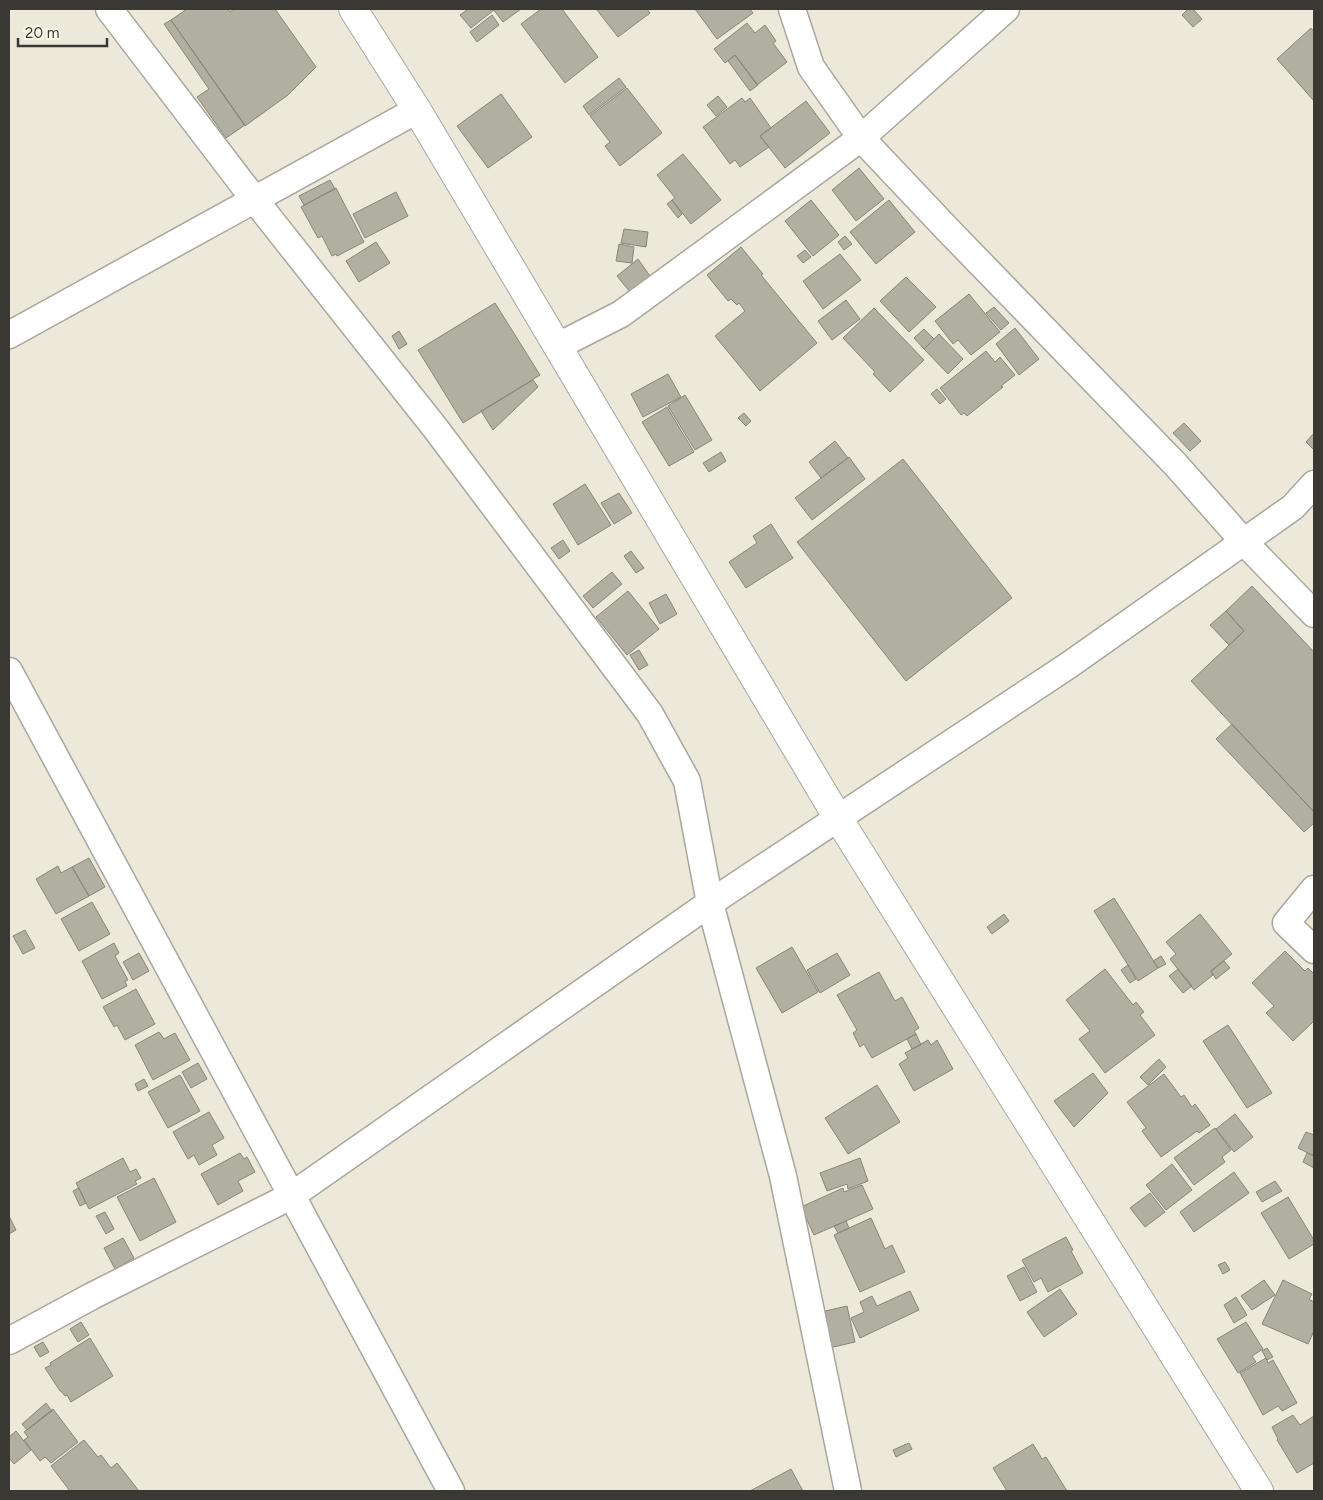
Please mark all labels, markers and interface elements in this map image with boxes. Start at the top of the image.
scale bar [18,15,106,47]
text: 20 m [25,24,59,42]

